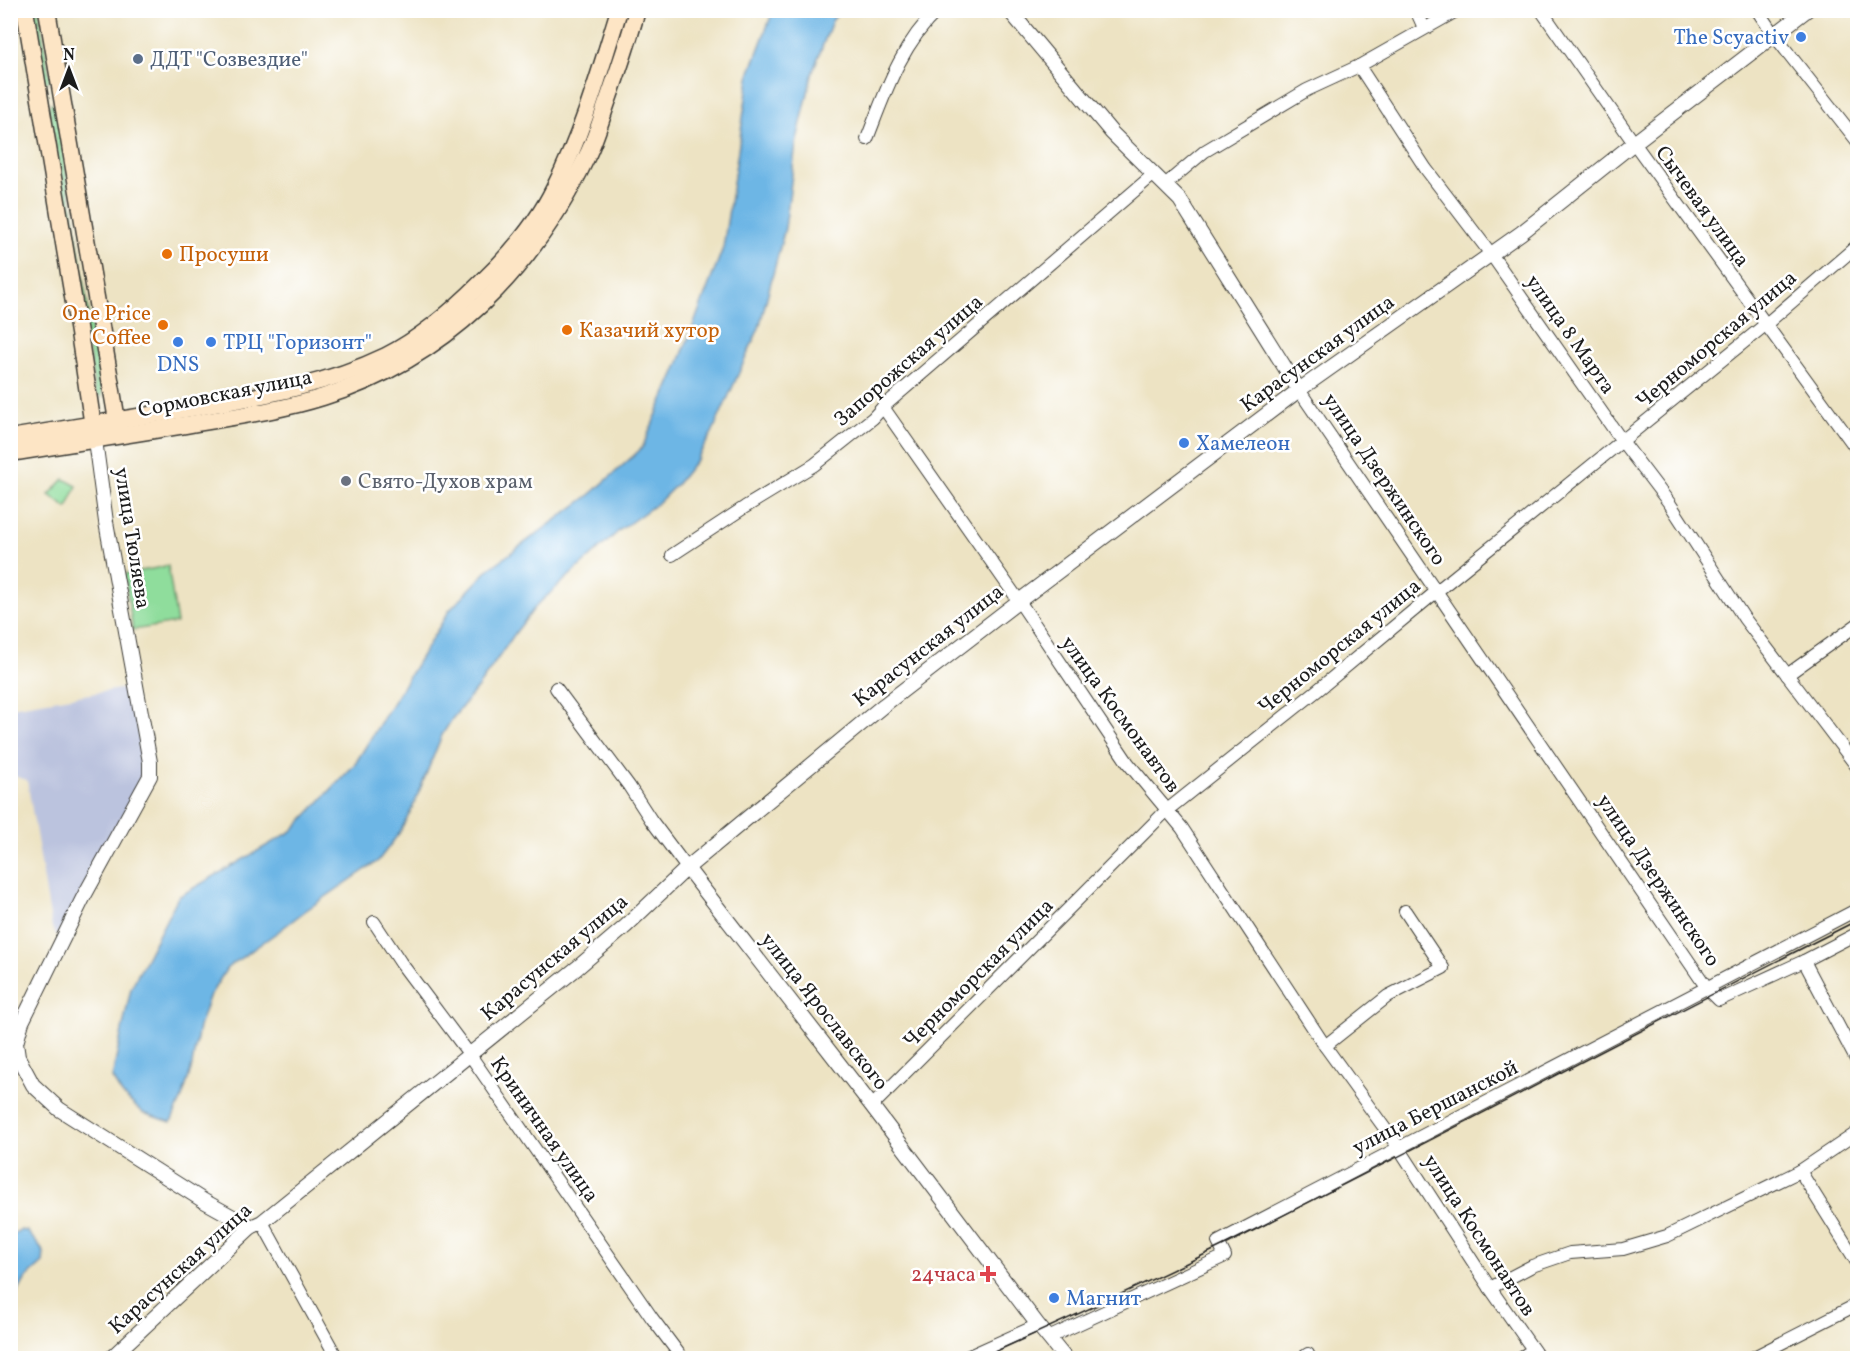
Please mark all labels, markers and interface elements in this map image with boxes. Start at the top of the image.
place label: The Scyactiv [1674,24,1789,53]
marker: The Scyactiv [1794,30,1808,44]
north arrow [39,39,99,99]
text: N [63,45,75,67]
place label: ДДТ "Созвездие" [150,46,308,75]
marker: ДДТ "Созвездие" [131,52,145,66]
street label: Сычевая улица [1648,140,1756,274]
place label: Просуши [179,241,269,270]
marker: Просуши [160,247,174,261]
street label: Черноморская улица [1630,264,1804,416]
street label: улица 8 Марта [1518,269,1622,400]
street label: Запорожская улица [828,288,990,434]
street label: Карасунская улица [1235,288,1401,420]
place label: One Price Coffee [62,300,151,353]
place label: Казачий хутор [579,317,720,346]
marker: One Price Coffee [156,318,170,332]
marker: Казачий хутор [560,323,574,337]
place label: ТРЦ "Горизонт" [223,329,372,358]
marker: DNS [171,335,185,349]
marker: ТРЦ "Горизонт" [204,335,218,349]
place label: DNS [157,351,199,380]
street label: Сормовская улица [136,363,315,426]
street label: улица Дзержинского [1315,388,1452,572]
place label: Хамелеон [1196,430,1290,459]
marker: Хамелеон [1177,436,1191,450]
street label: улица Тюляева [106,465,157,611]
place label: Свято-Духов храм [358,468,533,497]
marker: Свято-Духов храм [339,474,353,488]
street label: Черноморская улица [1252,572,1428,722]
street label: Карасунская улица [847,578,1010,714]
street label: улица Космонавтов [1053,630,1187,799]
street label: улица Дзержинского [1589,789,1726,973]
street label: Карасунская улица [475,888,635,1028]
street label: Черноморская улица [897,892,1061,1056]
street label: улица Ярославского [753,927,895,1097]
street label: Криничная улица [483,1051,605,1209]
street label: улица Бершанской [1348,1054,1524,1163]
street label: улица Космонавтов [1415,1149,1542,1322]
street label: Карасунская улица [103,1197,259,1341]
place label: 24часа [911,1261,976,1290]
marker: 24часа [981,1267,995,1281]
place label: Магнит [1066,1285,1142,1314]
marker: Магнит [1047,1291,1061,1305]

